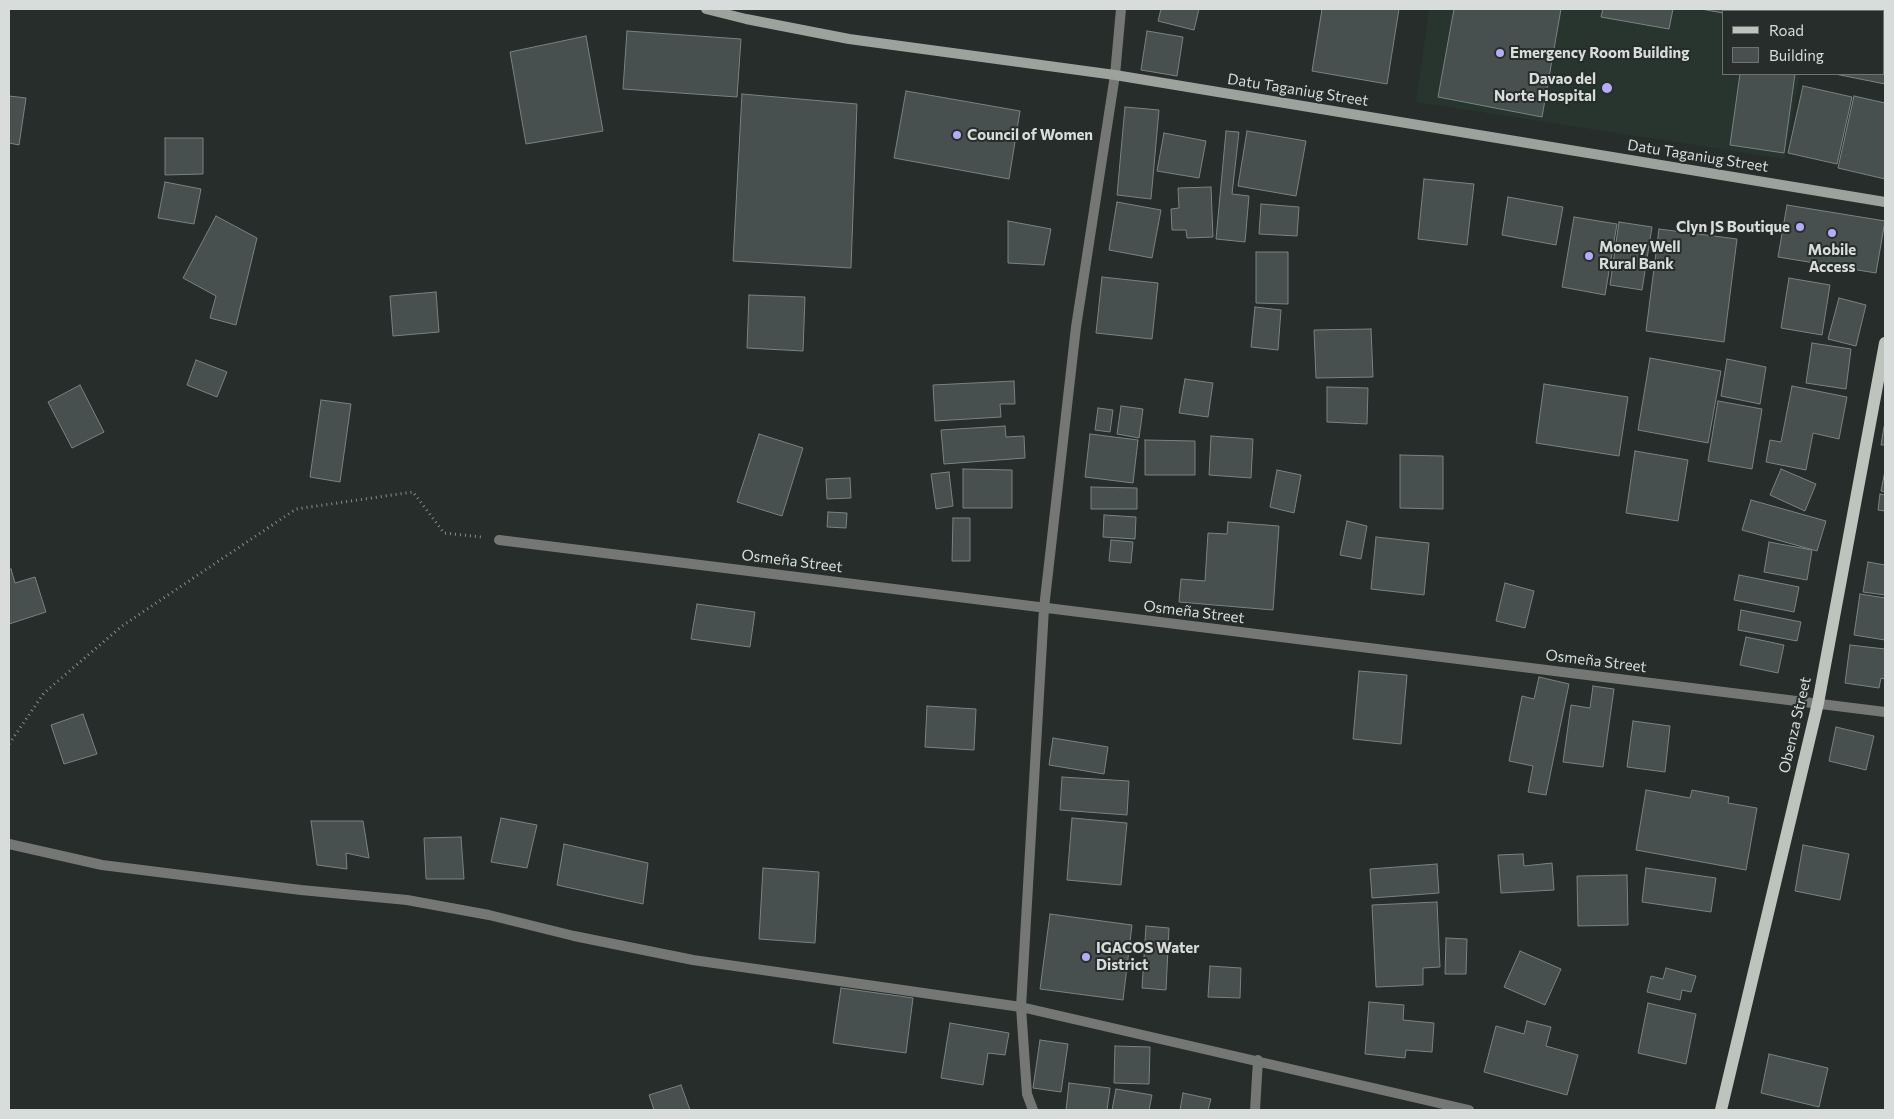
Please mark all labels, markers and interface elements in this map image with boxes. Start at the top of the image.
legend [1722,10,1884,75]
text: Road [1769,21,1804,39]
place label: Emergency Room Building [1510,44,1689,62]
text: Building [1769,46,1824,64]
marker: Emergency Room Building [1494,47,1506,59]
street label: Datu Taganiug Street [1226,70,1370,110]
place label: Davao del Norte Hospital [1494,70,1596,105]
marker: Davao del Norte Hospital [1600,81,1614,95]
place label: Council of Women [967,126,1093,144]
marker: Council of Women [951,129,963,141]
street label: Datu Taganiug Street [1626,136,1770,176]
place label: Clyn JS Boutique [1676,218,1790,236]
marker: Clyn JS Boutique [1794,221,1806,233]
marker: Mobile Access [1826,227,1838,239]
place label: Money Well Rural Bank [1599,238,1680,273]
place label: Mobile Access [1808,241,1856,276]
marker: Money Well Rural Bank [1583,250,1595,262]
street label: Osmeña Street [740,546,844,576]
street label: Osmeña Street [1142,597,1246,627]
street label: Osmeña Street [1544,646,1648,676]
street label: Obenza Street [1775,675,1815,775]
place label: IGACOS Water District [1096,939,1199,974]
marker: IGACOS Water District [1080,951,1092,963]

